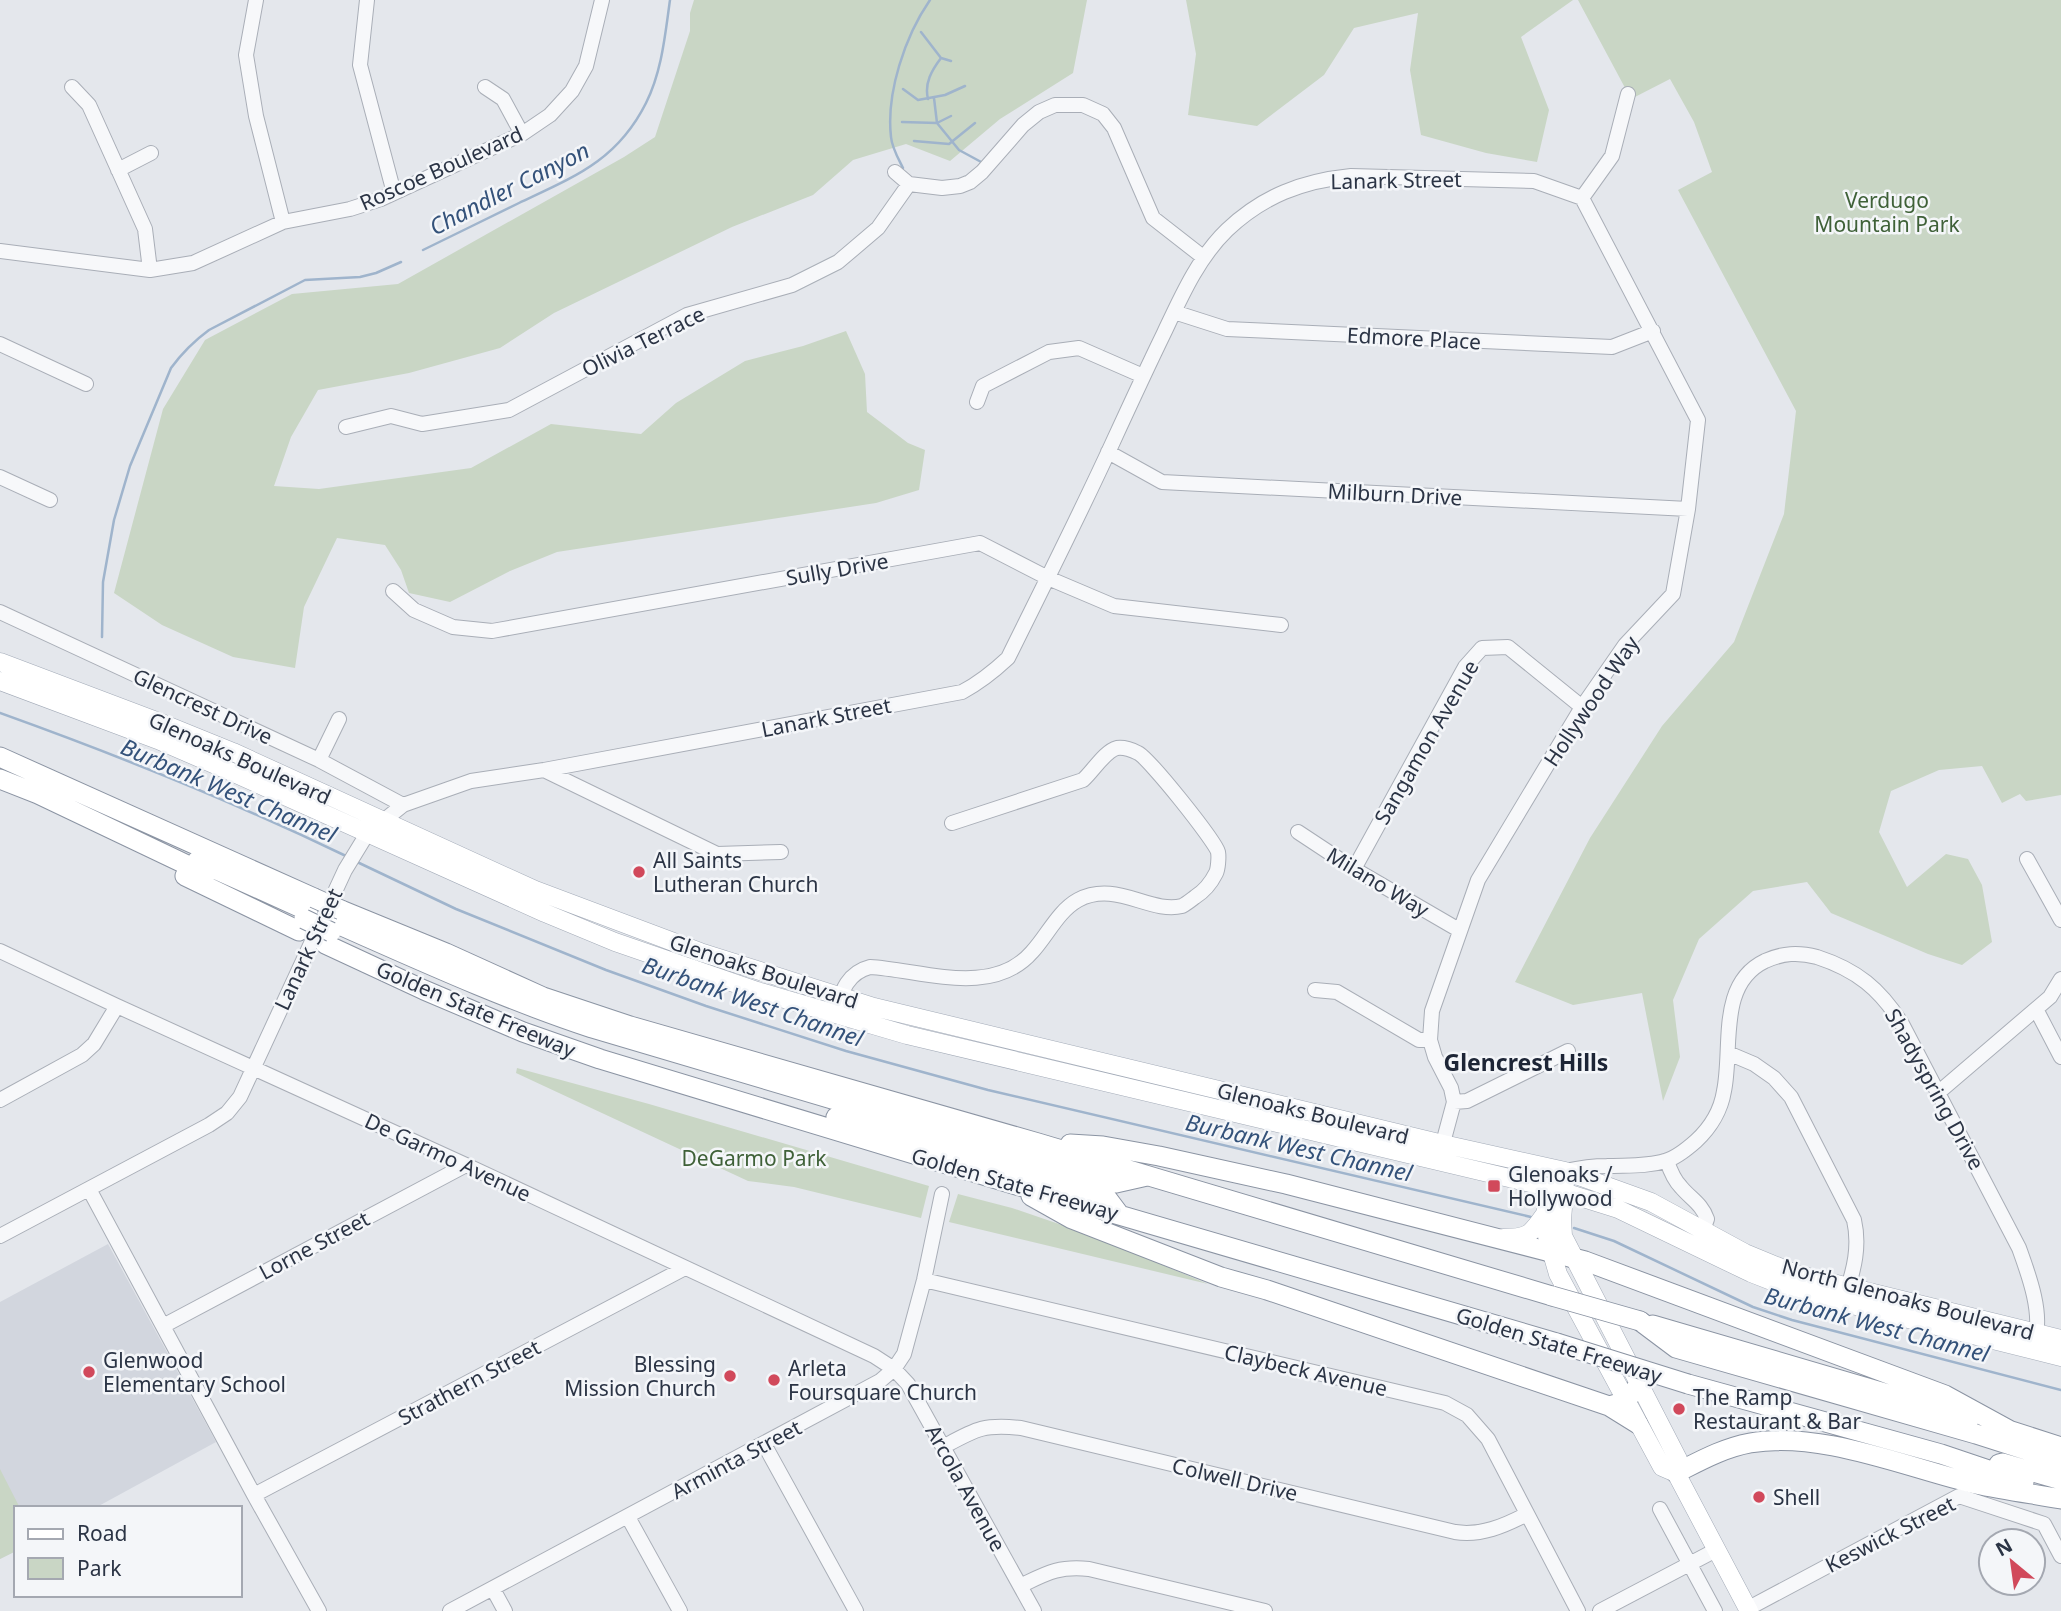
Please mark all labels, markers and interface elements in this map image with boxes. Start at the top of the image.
street label: Roscoe Boulevard [355,119,527,217]
water label: Chandler Canyon [423,134,595,242]
street label: Lanark Street [1330,165,1462,195]
park label: Verdugo Mountain Park [1814,186,1960,238]
street label: Olivia Terrace [577,299,709,383]
street label: Edmore Place [1346,321,1482,355]
street label: Milburn Drive [1327,476,1463,512]
street label: Sully Drive [784,546,890,592]
street label: Hollywood Way [1537,630,1645,772]
street label: Sangamon Avenue [1368,655,1484,829]
street label: Glencrest Drive [129,661,277,751]
street label: Lanark Street [759,691,894,743]
street label: Glenoaks Boulevard [145,705,335,811]
water label: Burbank West Channel [116,730,343,850]
street label: Milano Way [1322,841,1434,924]
place label: All Saints Lutheran Church [653,846,818,898]
marker: All Saints Lutheran Church [631,864,647,880]
street label: Lanark Street [268,883,349,1015]
street label: Glenoaks Boulevard [666,927,862,1015]
water label: Burbank West Channel [638,948,869,1054]
street label: Golden State Freeway [372,954,580,1064]
street label: Shadyspring Drive [1879,1003,1991,1175]
district label: Glencrest Hills [1444,1046,1608,1078]
street label: Glenoaks Boulevard [1214,1076,1412,1150]
water label: Burbank West Channel [1183,1105,1416,1189]
street label: De Garmo Avenue [361,1106,535,1208]
street label: Golden State Freeway [908,1141,1122,1227]
park label: DeGarmo Park [681,1144,827,1172]
place label: Glenoaks / Hollywood [1508,1160,1613,1212]
marker: Glenoaks / Hollywood [1486,1178,1502,1194]
street label: Lorne Street [254,1204,374,1286]
street label: North Glenoaks Boulevard [1779,1252,2037,1346]
water label: Burbank West Channel [1761,1279,1994,1370]
street label: Golden State Freeway [1453,1300,1666,1390]
street label: Strathern Street [393,1333,545,1431]
street label: Claybeck Avenue [1222,1338,1390,1402]
place label: Glenwood Elementary School [103,1346,286,1398]
place label: Blessing Mission Church [564,1350,716,1402]
place label: Arleta Foursquare Church [788,1354,977,1406]
marker: Glenwood Elementary School [81,1364,97,1380]
marker: Blessing Mission Church [722,1368,738,1384]
marker: Arleta Foursquare Church [766,1372,782,1388]
place label: The Ramp Restaurant & Bar [1693,1383,1862,1435]
marker: The Ramp Restaurant & Bar [1671,1401,1687,1417]
street label: Arminta Street [666,1413,806,1505]
street label: Arcola Avenue [920,1420,1012,1556]
street label: Colwell Drive [1169,1451,1301,1507]
place label: Shell [1773,1483,1820,1511]
marker: Shell [1751,1489,1767,1505]
street label: Keswick Street [1820,1489,1960,1579]
legend [14,1506,242,1597]
text: Road [77,1519,127,1547]
north arrow [1977,1527,2047,1597]
text: N [1991,1532,2017,1562]
text: Park [77,1554,122,1582]

